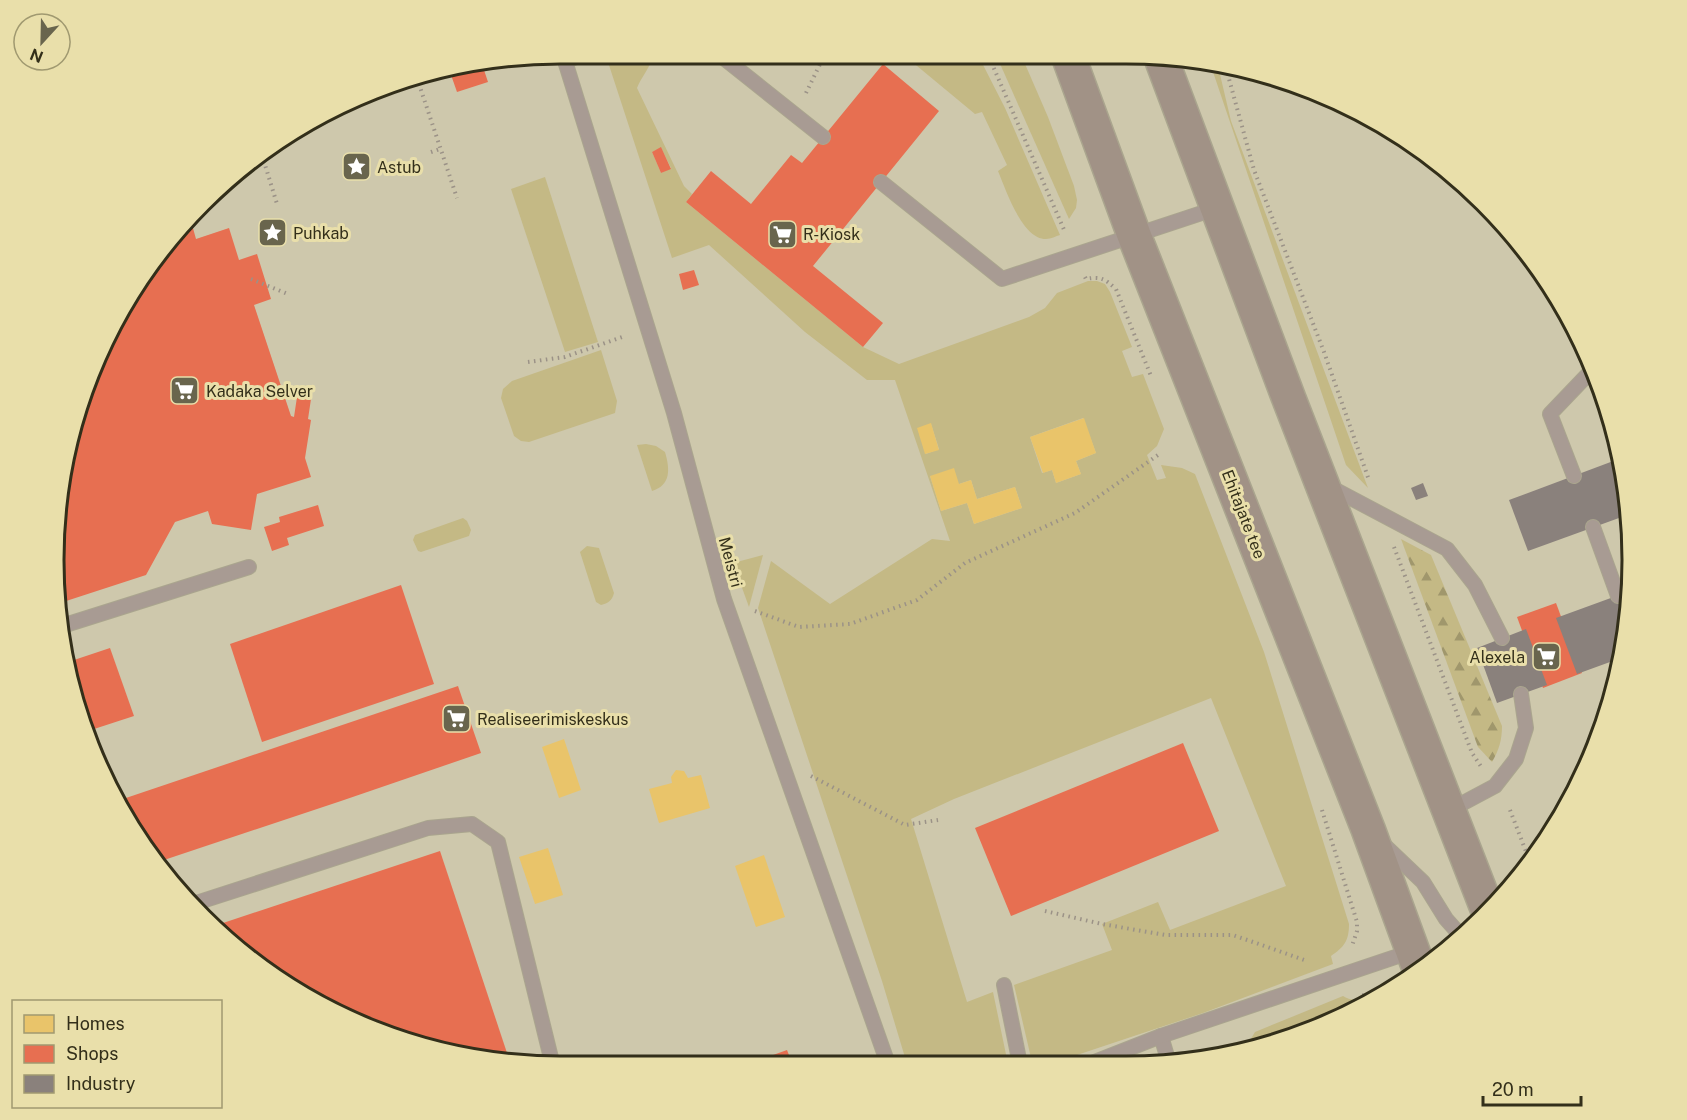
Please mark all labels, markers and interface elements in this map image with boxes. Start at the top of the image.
north arrow [12,12,72,72]
text: N [27,44,46,67]
place icon: Astub [340,151,372,183]
place label: Astub [377,158,421,177]
place icon: Puhkab [256,217,288,249]
supermarket icon: R-Kiosk [766,218,798,250]
place label: Puhkab [293,224,349,243]
place label: R-Kiosk [803,225,860,244]
supermarket icon: Kadaka Selver [169,375,201,407]
place label: Kadaka Selver [206,382,313,401]
street label: Ehitajate tee [1218,467,1269,561]
street label: Meistri [715,535,746,589]
supermarket icon: Alexela [1530,641,1562,673]
place label: Alexela [1469,648,1525,667]
supermarket icon: Realiseerimiskeskus [440,703,472,735]
place label: Realiseerimiskeskus [477,710,628,729]
legend [12,1000,222,1108]
text: Homes [66,1013,125,1034]
text: Shops [66,1043,118,1064]
scale bar [1483,1069,1580,1107]
text: Industry [66,1073,136,1094]
text: 20 m [1492,1079,1534,1100]

